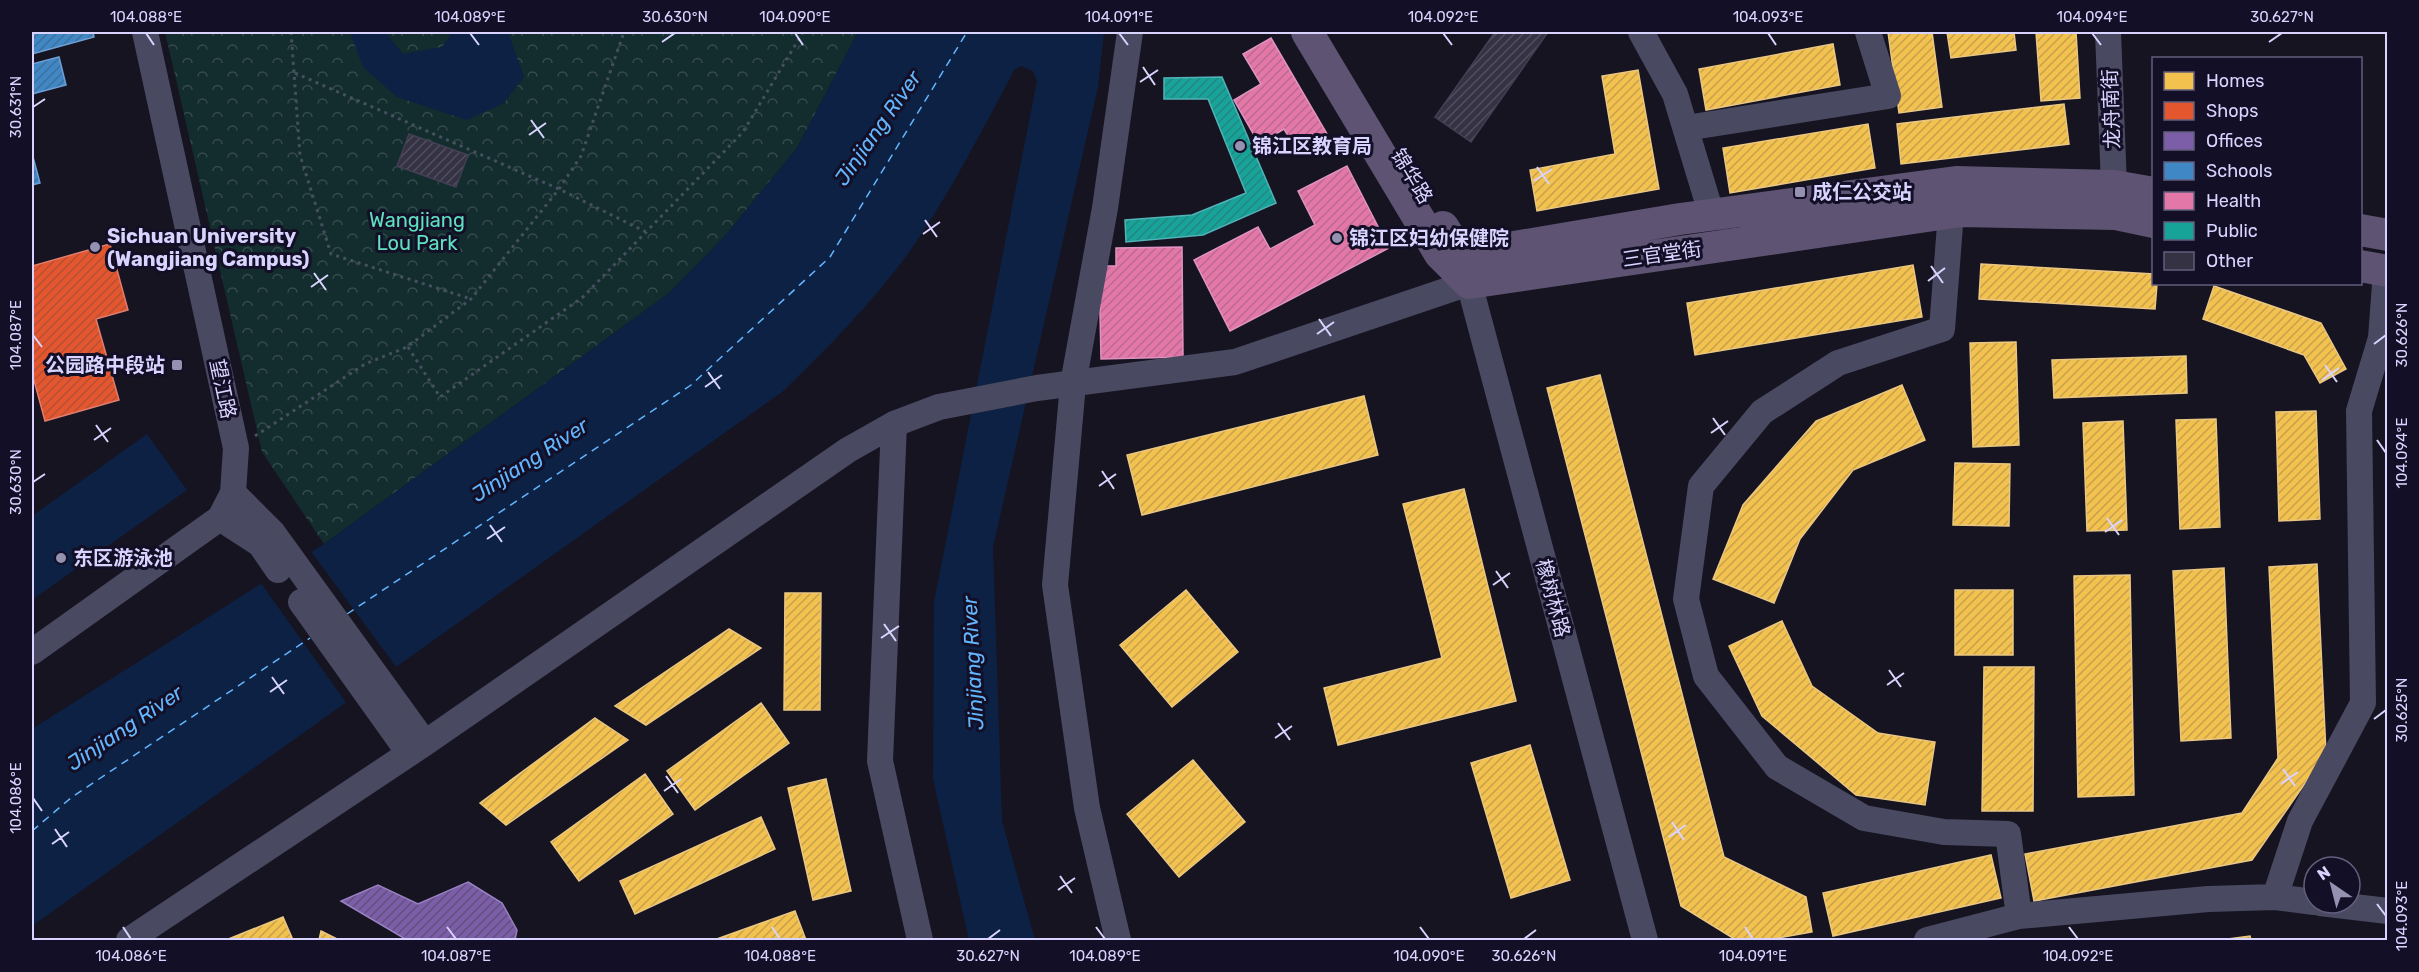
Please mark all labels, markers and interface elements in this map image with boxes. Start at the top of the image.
text: 104.088°E [110,8,182,26]
text: 104.089°E [434,8,506,26]
text: 30.630°N [642,8,708,26]
text: 104.090°E [759,8,831,26]
text: 104.091°E [1085,8,1153,26]
text: 104.092°E [1408,8,1478,26]
text: 104.093°E [1733,8,1803,26]
text: 104.094°E [2056,8,2128,26]
text: 30.627°N [2250,8,2314,26]
legend [2152,57,2362,285]
water label: Jinjiang River [829,65,927,190]
street label: 龙舟南街 [2098,69,2124,149]
text: Homes [2206,70,2264,92]
text: 30.631°N [7,76,25,138]
text: Shops [2206,100,2258,122]
text: Offices [2206,130,2263,152]
place label: 锦江区教育局 [1252,134,1372,158]
marker: 锦江区教育局 [1233,139,1247,153]
street label: 锦华路 [1386,144,1438,208]
text: Schools [2206,160,2272,182]
place label: 成仁公交站 [1812,180,1912,204]
marker: 成仁公交站 [1793,185,1807,199]
text: Health [2206,190,2261,212]
park label: Wangjiang Lou Park [369,208,465,255]
text: Public [2206,220,2258,242]
place label: Sichuan University (Wangjiang Campus) [107,224,310,271]
place label: 锦江区妇幼保健院 [1349,226,1509,250]
marker: 锦江区妇幼保健院 [1330,231,1344,245]
street label: 三官堂街 [1621,237,1703,271]
marker: Sichuan University (Wangjiang Campus) [88,240,102,254]
text: Other [2206,250,2253,272]
text: 104.087°E [7,300,25,370]
text: 30.626°N [2393,302,2411,368]
place label: 公园路中段站 [45,353,165,377]
street label: 望江路 [205,357,241,421]
marker: 公园路中段站 [170,358,184,372]
water label: Jinjiang River [467,412,594,507]
text: 104.094°E [2393,417,2411,489]
text: 30.630°N [7,449,25,515]
place label: 东区游泳池 [73,546,173,570]
marker: 东区游泳池 [54,551,68,565]
street label: 橡树林路 [1531,556,1575,640]
water label: Jinjiang River [956,594,988,731]
text: 30.625°N [2393,678,2411,742]
water label: Jinjiang River [62,679,188,775]
text: 104.086°E [7,762,25,834]
north arrow [2302,855,2362,915]
text: N [2314,862,2334,884]
text: 104.093°E [2393,881,2411,951]
text: 104.086°E [95,947,167,965]
text: 104.087°E [421,947,491,965]
text: 104.088°E [744,947,816,965]
text: 30.627°N [956,947,1020,965]
text: 104.089°E [1069,947,1141,965]
text: 104.090°E [1393,947,1465,965]
text: 30.626°N [1491,947,1557,965]
text: 104.091°E [1719,947,1787,965]
text: 104.092°E [2043,947,2113,965]

